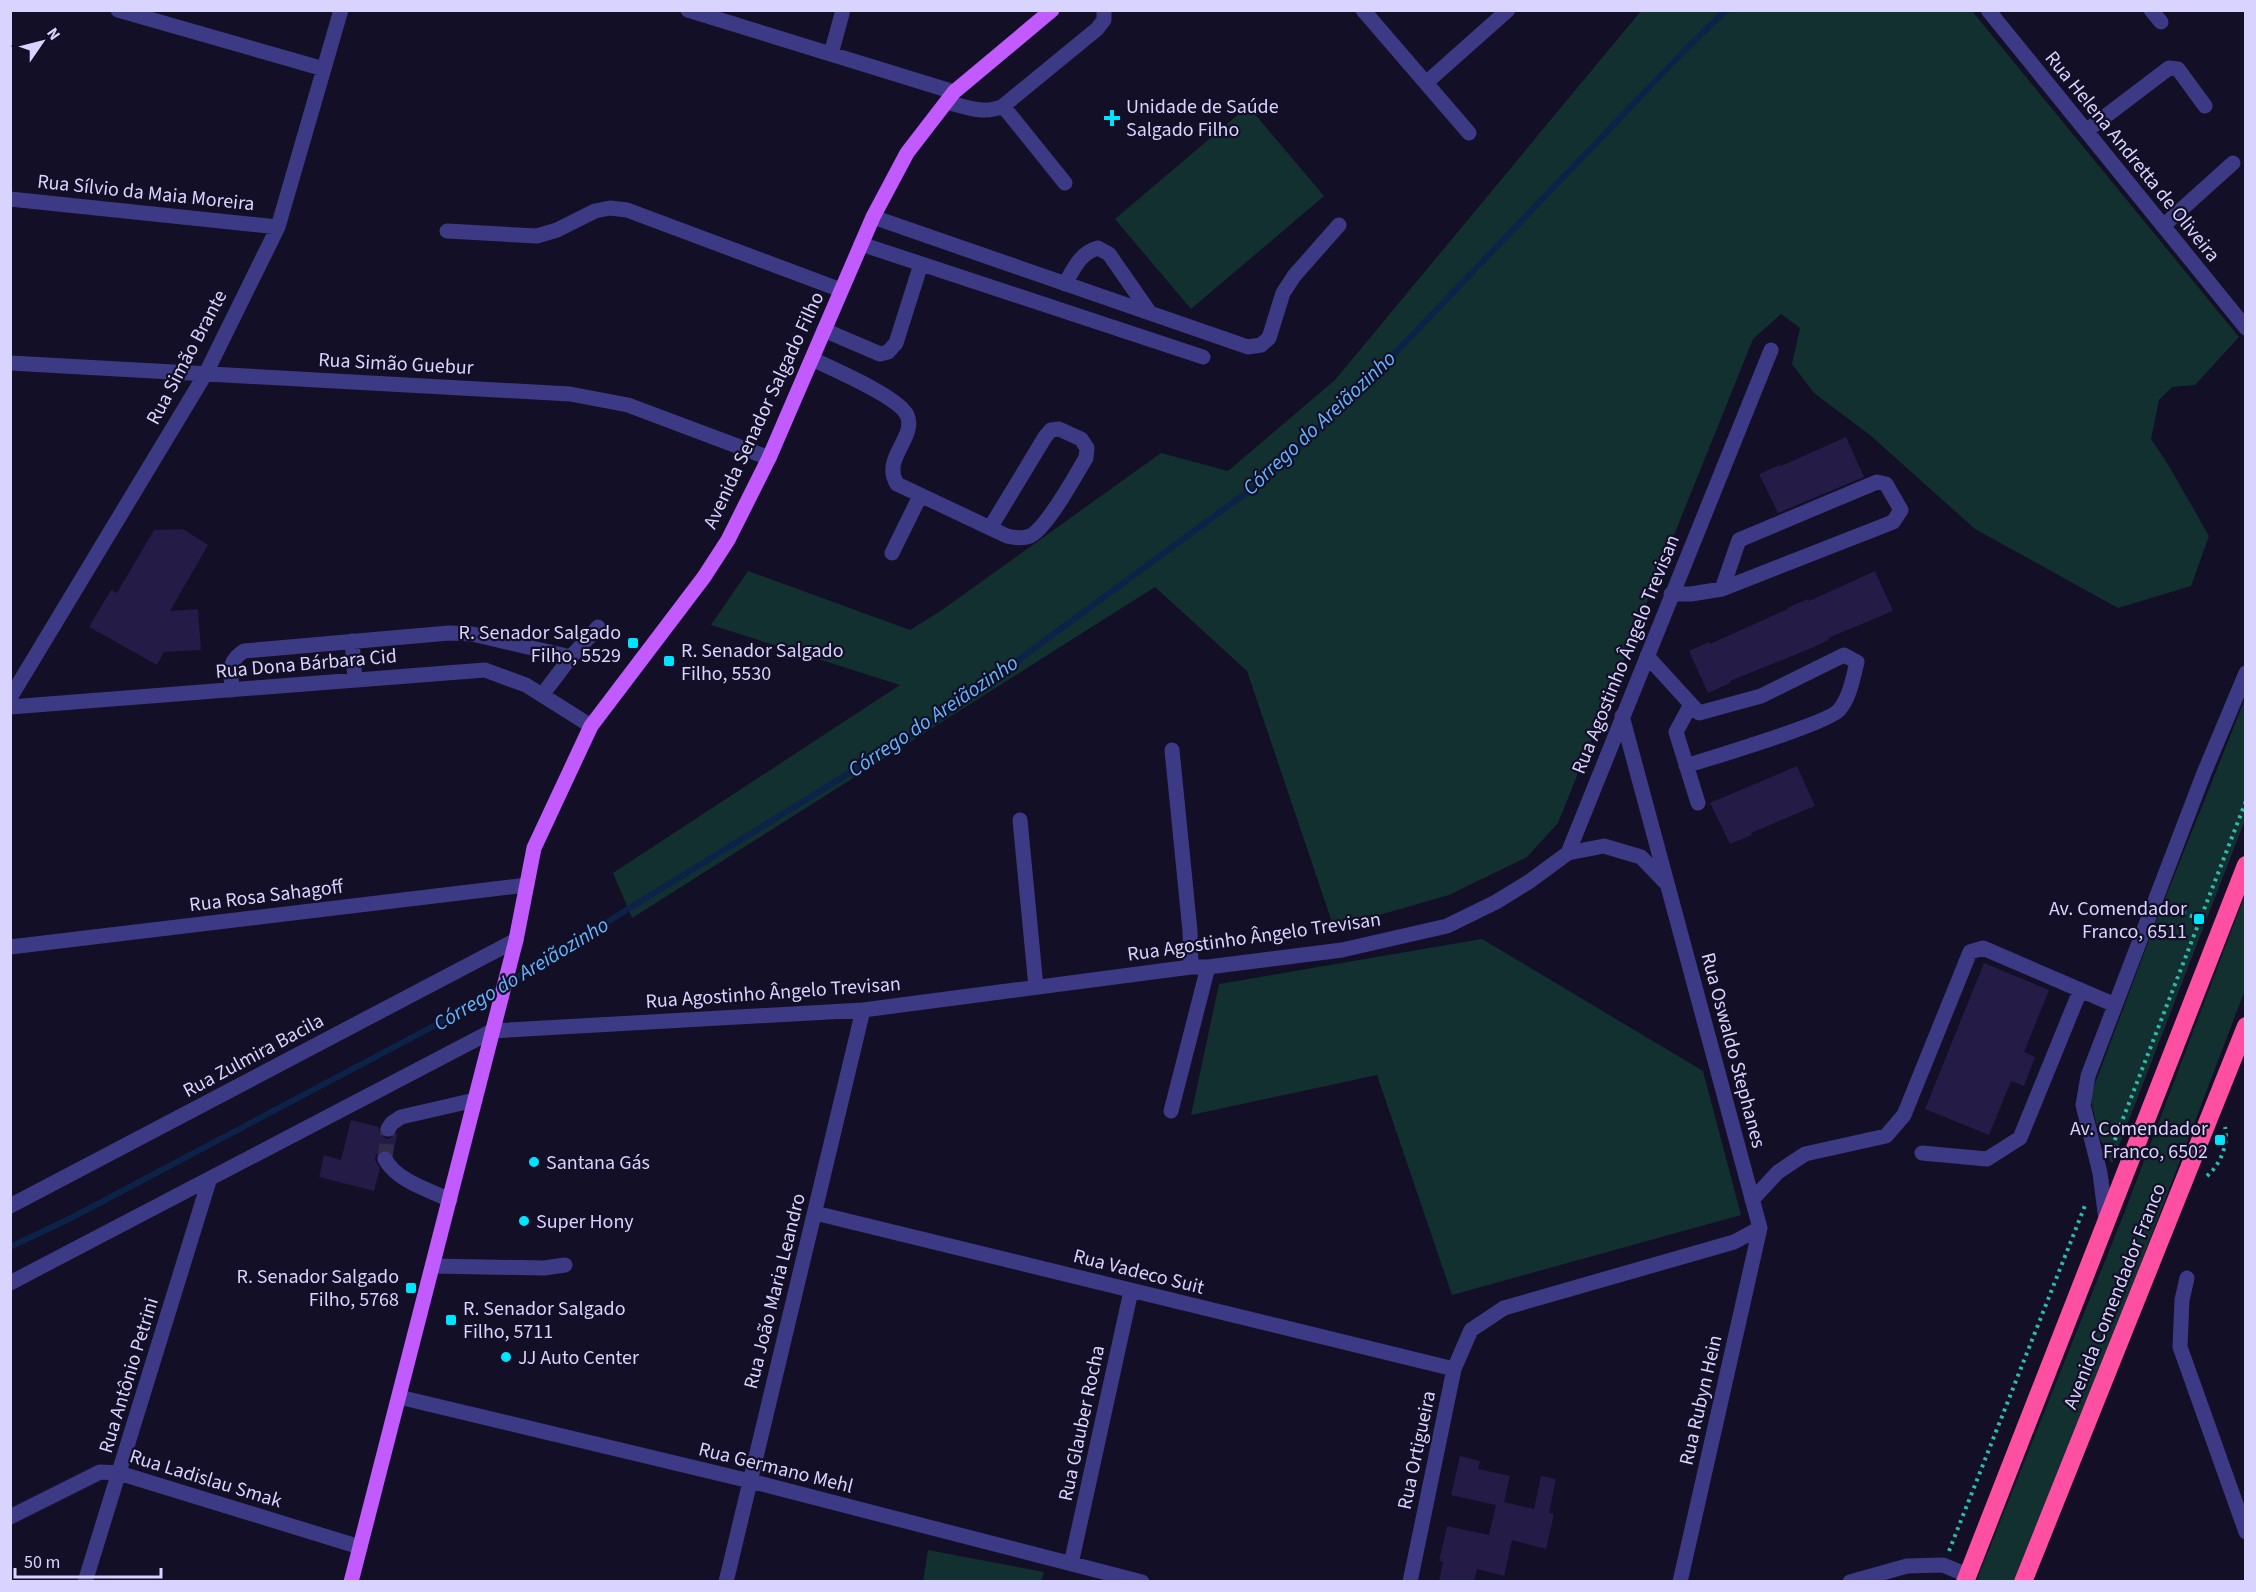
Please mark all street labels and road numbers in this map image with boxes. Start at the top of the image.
street label: Rua Helena Andretta de Oliveira [2038,45,2226,268]
street label: Rua Sílvio da Maia Moreira [36,168,256,218]
street label: Rua Simão Brante [140,285,234,430]
street label: Avenida Senador Salgado Filho [697,287,831,534]
street label: Rua Simão Guebur [318,346,474,382]
street label: Rua Agostinho Ângelo Trevisan [1565,531,1687,778]
street label: Rua Dona Bárbara Cid [214,642,398,686]
street label: Rua Rosa Sahagoff [188,872,346,919]
street label: Rua Agostinho Ângelo Trevisan [1126,905,1383,969]
street label: Rua Oswaldo Stephanes [1693,949,1773,1151]
street label: Rua Agostinho Ângelo Trevisan [644,970,902,1016]
street label: Rua Zulmira Bacila [178,1007,329,1105]
street label: Avenida Comendador Franco [2057,1179,2173,1413]
street label: Rua João Maria Leandro [737,1190,813,1392]
street label: Rua Vadeco Suit [1070,1242,1207,1302]
street label: Rua Antônio Petrini [92,1294,166,1456]
street label: Rua Rubyn Hein [1672,1332,1730,1468]
street label: Rua Glauber Rocha [1052,1343,1112,1504]
street label: Rua Ortigueira [1391,1388,1443,1512]
street label: Rua Germano Mehl [696,1435,856,1501]
street label: Rua Ladislau Smak [126,1442,285,1515]

